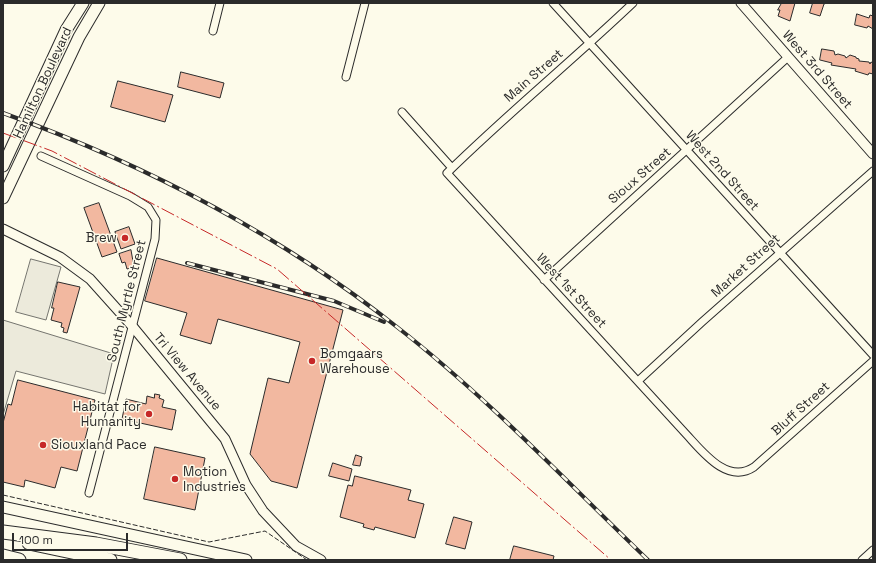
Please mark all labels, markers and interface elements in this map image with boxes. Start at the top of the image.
street label: Hamilton Boulevard [10,25,76,141]
street label: West 3rd Street [779,28,855,112]
street label: Main Street [501,46,567,106]
street label: West 2nd Street [682,128,762,214]
street label: Sioux Street [605,145,675,207]
place label: Brew [86,230,117,246]
street label: Market Street [709,231,783,301]
marker: Brew [120,233,130,243]
street label: South Myrtle Street [104,238,150,364]
street label: West 1st Street [533,251,609,331]
street label: Tri View Avenue [150,330,224,414]
place label: Bomgaars Warehouse [320,346,390,377]
marker: Bomgaars Warehouse [307,356,317,366]
street label: Bluff Street [769,379,833,439]
place label: Habitat for Humanity [73,399,141,430]
marker: Habitat for Humanity [144,409,154,419]
place label: Siouxland Pace [51,437,147,453]
marker: Siouxland Pace [38,440,48,450]
place label: Motion Industries [183,464,246,495]
marker: Motion Industries [170,474,180,484]
scale bar [14,525,130,551]
text: 100 m [19,532,53,548]

